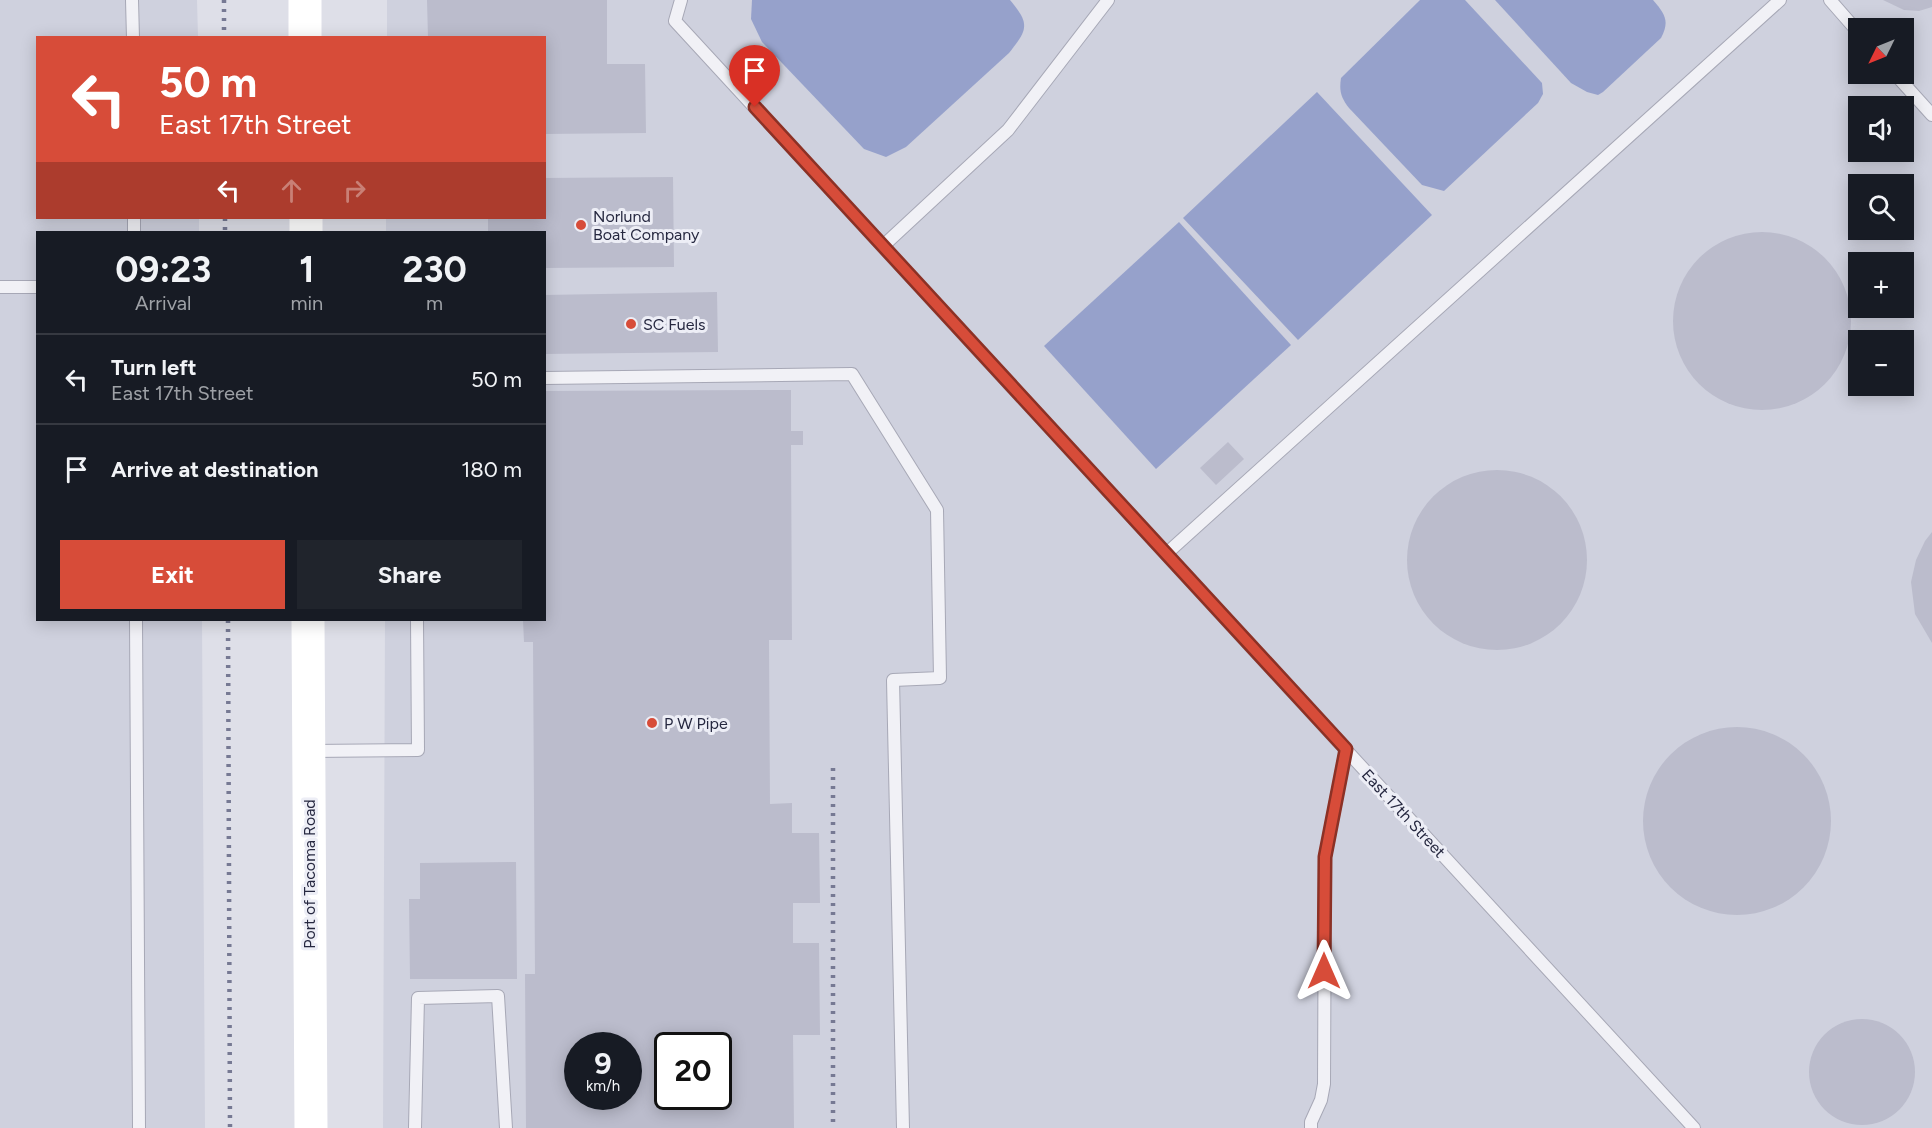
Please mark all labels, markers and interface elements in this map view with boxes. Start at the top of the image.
north arrow [1848,18,1914,84]
map controls [1848,18,1914,396]
pin [729,45,780,107]
icon: arrive [738,54,771,87]
text: 50 m [159,57,257,108]
icon: left [60,60,138,138]
button: sound [1848,96,1914,162]
text: East 17th Street [159,108,351,141]
icon: left [212,174,245,207]
icon: ahead [275,174,308,207]
icon: right [338,174,371,207]
button: search [1848,174,1914,240]
place label: Norlund Boat Company [593,207,700,244]
marker: Norlund Boat Company [574,218,588,232]
text: 09:23 [115,248,211,291]
text: 1 [299,248,314,291]
text: 230 [403,248,467,291]
button: + [1848,252,1914,318]
text: Arrival [135,291,191,315]
text: min [290,291,323,315]
text: m [426,291,443,315]
place label: SC Fuels [643,315,705,334]
marker: SC Fuels [624,317,638,331]
button: − [1848,330,1914,396]
text: Turn left [111,354,197,381]
icon: left [60,363,93,396]
text: 50 m [471,366,522,393]
text: East 17th Street [111,381,254,405]
icon: arrive [60,453,93,486]
text: Arrive at destination [111,456,319,483]
text: 180 m [461,456,522,483]
button: Exit [60,540,285,609]
button: Share [297,540,522,609]
place label: P W Pipe [664,714,728,733]
marker: P W Pipe [645,716,659,730]
street label: East 17th Street [1358,765,1449,862]
street label: Port of Tacoma Road [300,799,319,949]
position arrow [1292,939,1356,1003]
speed limit sign: 20 [654,1032,732,1110]
text: 9 [594,1045,612,1082]
text: km/h [586,1077,620,1095]

